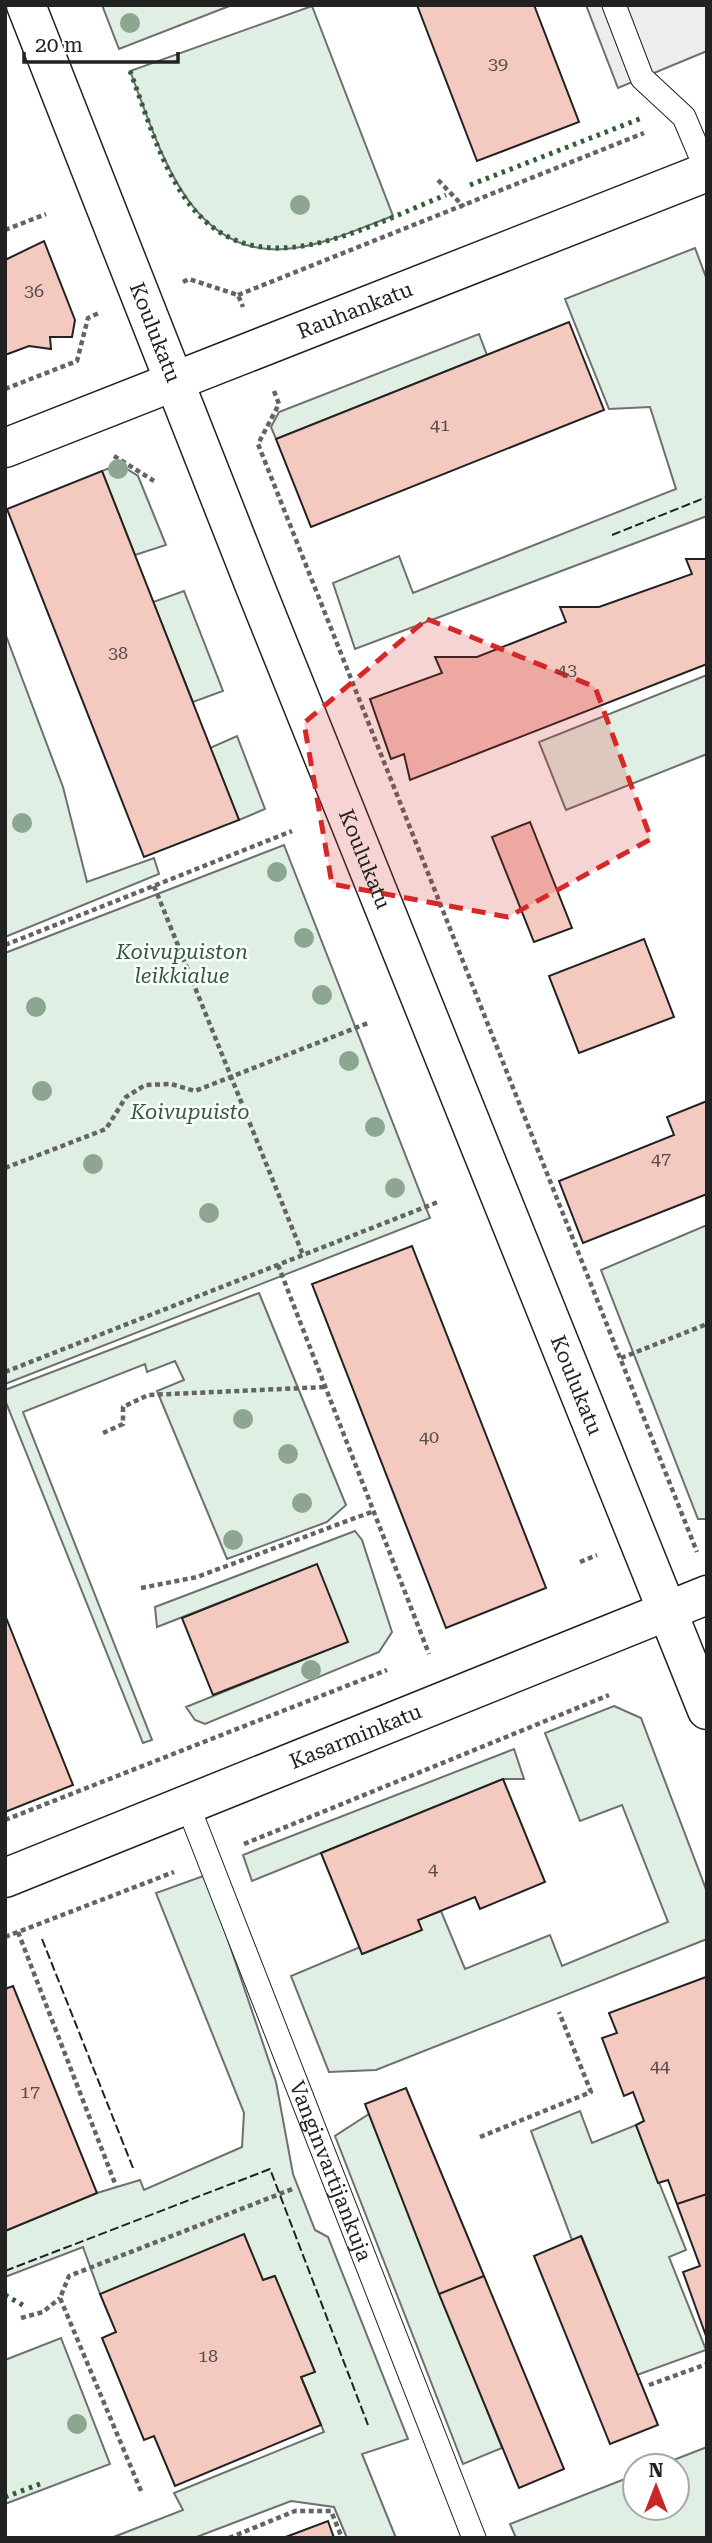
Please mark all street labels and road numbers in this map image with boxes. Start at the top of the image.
street label: Rauhankatu [294,277,416,344]
street label: Koulukatu [125,279,185,386]
street label: Koulukatu [334,806,396,913]
street label: Koulukatu [546,1332,607,1439]
street label: Kasarminkatu [286,1699,425,1774]
street label: Vanginvartijankuja [285,2078,377,2265]

